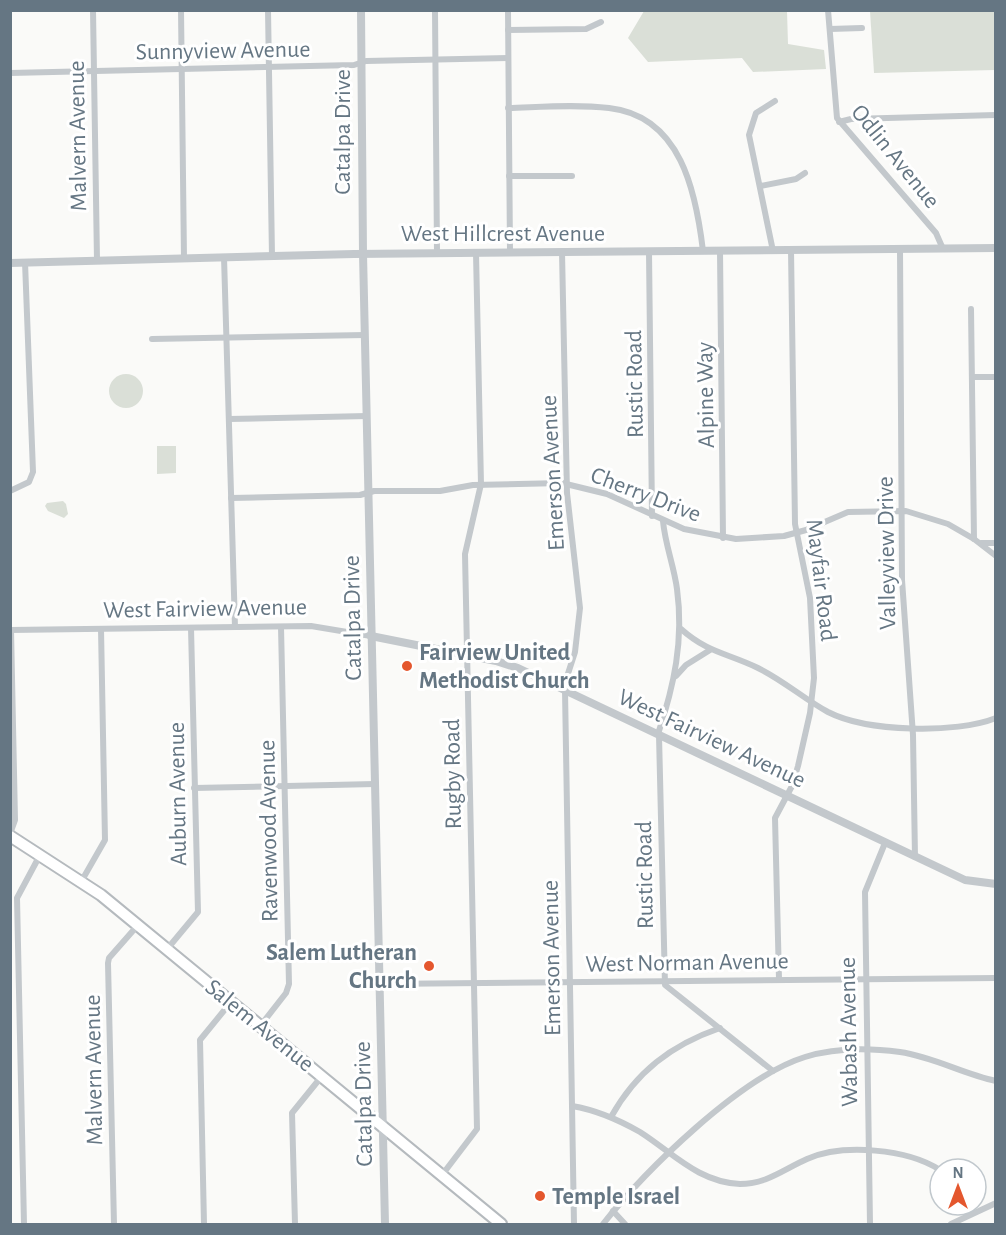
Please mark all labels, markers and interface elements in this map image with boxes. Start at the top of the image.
street label: Sunnyview Avenue [135,37,311,65]
street label: Malvern Avenue [65,60,91,211]
street label: Catalpa Drive [331,69,355,195]
street label: Odlin Avenue [846,100,944,213]
street label: West Hillcrest Avenue [401,222,605,246]
street label: Rustic Road [622,330,648,438]
street label: Alpine Way [693,342,719,448]
street label: Emerson Avenue [537,394,569,552]
street label: Cherry Drive [587,463,704,527]
street label: Valleyview Drive [874,476,900,630]
street label: Mayfair Road [802,518,840,643]
street label: Catalpa Drive [340,555,366,681]
street label: West Fairview Avenue [103,595,307,623]
place label: Fairview United Methodist Church [419,641,590,693]
marker: Fairview United Methodist Church [400,659,414,673]
street label: West Fairview Avenue [614,685,809,793]
street label: Rugby Road [440,718,466,830]
street label: Auburn Avenue [165,722,191,866]
street label: Ravenwood Avenue [255,740,283,922]
street label: Rustic Road [632,821,658,929]
street label: Emerson Avenue [539,880,565,1036]
place label: Salem Lutheran Church [266,941,417,993]
street label: West Norman Avenue [585,949,789,977]
street label: Wabash Avenue [836,957,862,1107]
marker: Salem Lutheran Church [422,959,436,973]
street label: Salem Avenue [201,975,318,1077]
street label: Malvern Avenue [81,994,107,1145]
street label: Catalpa Drive [351,1041,377,1167]
north arrow [928,1157,988,1217]
text: N [952,1165,964,1181]
place label: Temple Israel [552,1185,680,1209]
marker: Temple Israel [533,1189,547,1203]

